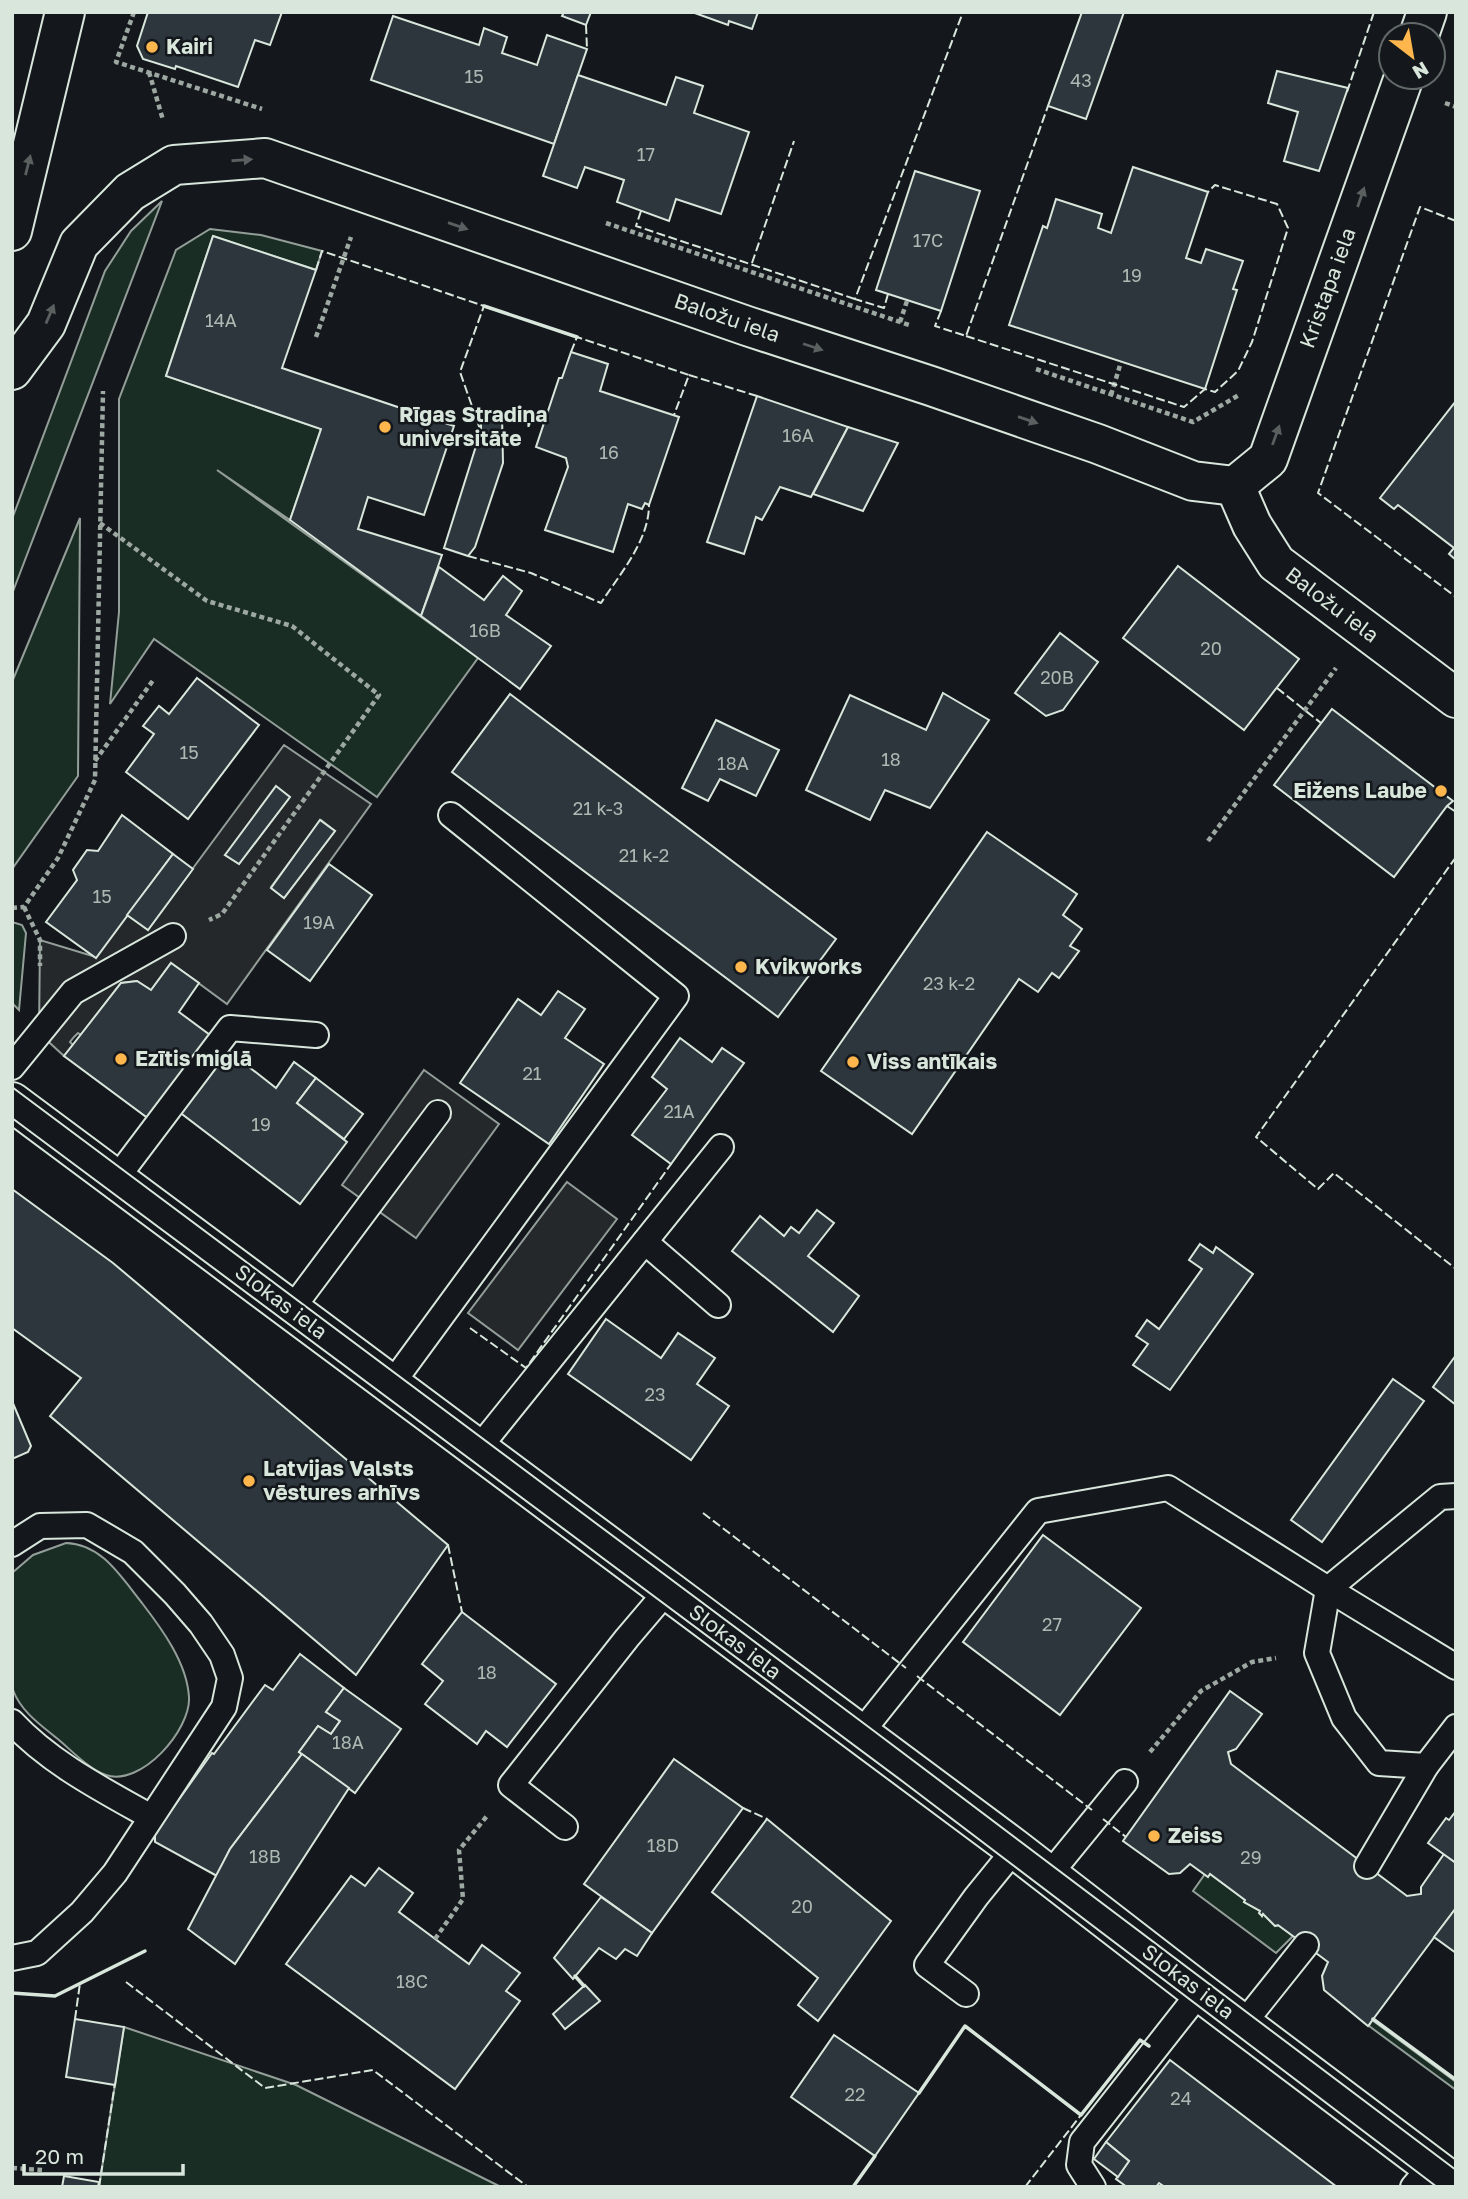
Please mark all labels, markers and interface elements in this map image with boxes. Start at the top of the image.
north arrow [1377,21,1447,91]
place label: Kairi [166,33,213,59]
marker: Kairi [144,39,160,55]
text: N [1409,57,1433,85]
house number: 15 [464,65,484,87]
house number: 43 [1070,69,1092,91]
house number: 17 [637,143,655,165]
one-way arrow [23,154,34,176]
one-way arrow [232,154,254,165]
one-way arrow [1356,187,1367,208]
one-way arrow [448,221,469,232]
street label: Kristapa iela [1293,224,1361,351]
house number: 17C [913,229,943,251]
house number: 19 [1122,264,1142,286]
street label: Baložu iela [671,287,784,347]
one-way arrow [44,304,56,324]
house number: 14A [205,309,237,331]
one-way arrow [802,342,823,353]
place label: Rīgas Stradiņa universitāte [399,401,547,451]
one-way arrow [1018,415,1039,426]
marker: Rīgas Stradiņa universitāte [377,419,393,435]
house number: 16A [782,424,814,446]
one-way arrow [1271,424,1282,445]
house number: 16 [599,441,619,463]
street label: Baložu iela [1281,561,1384,648]
house number: 16B [469,619,501,641]
house number: 20 [1200,637,1222,659]
house number: 20B [1040,666,1074,688]
house number: 15 [179,741,199,763]
house number: 18 [881,748,901,770]
house number: 18A [717,752,749,774]
place label: Eižens Laube [1293,777,1427,803]
marker: Eižens Laube [1433,783,1449,799]
house number: 21 k-3 [573,797,623,819]
house number: 21 k-2 [619,844,669,866]
house number: 15 [92,885,112,907]
house number: 19A [303,911,335,933]
place label: Kvikworks [755,953,862,979]
marker: Kvikworks [733,959,749,975]
house number: 23 k-2 [923,972,975,994]
place label: Ezītis miglā [135,1045,252,1071]
place label: Viss antīkais [867,1048,997,1074]
marker: Ezītis miglā [113,1051,129,1067]
marker: Viss antīkais [845,1054,861,1070]
house number: 21 [522,1062,542,1084]
house number: 21A [663,1100,695,1122]
house number: 19 [251,1113,271,1135]
street label: Slokas iela [230,1258,333,1344]
house number: 23 [645,1383,665,1405]
place label: Latvijas Valsts vēstures arhīvs [263,1455,421,1505]
marker: Latvijas Valsts vēstures arhīvs [241,1473,257,1489]
street label: Slokas iela [684,1598,787,1684]
house number: 27 [1042,1613,1062,1635]
house number: 18 [477,1661,497,1683]
house number: 18A [332,1731,364,1753]
place label: Zeiss [1168,1822,1223,1848]
marker: Zeiss [1146,1828,1162,1844]
house number: 18D [647,1834,679,1856]
house number: 18B [249,1845,281,1867]
house number: 29 [1240,1846,1262,1868]
house number: 20 [791,1895,813,1917]
street label: Slokas iela [1137,1938,1240,2024]
house number: 18C [396,1970,428,1992]
house number: 22 [845,2083,865,2105]
house number: 24 [1170,2087,1192,2109]
scale bar [24,2132,184,2176]
text: 20 m [35,2143,84,2169]

